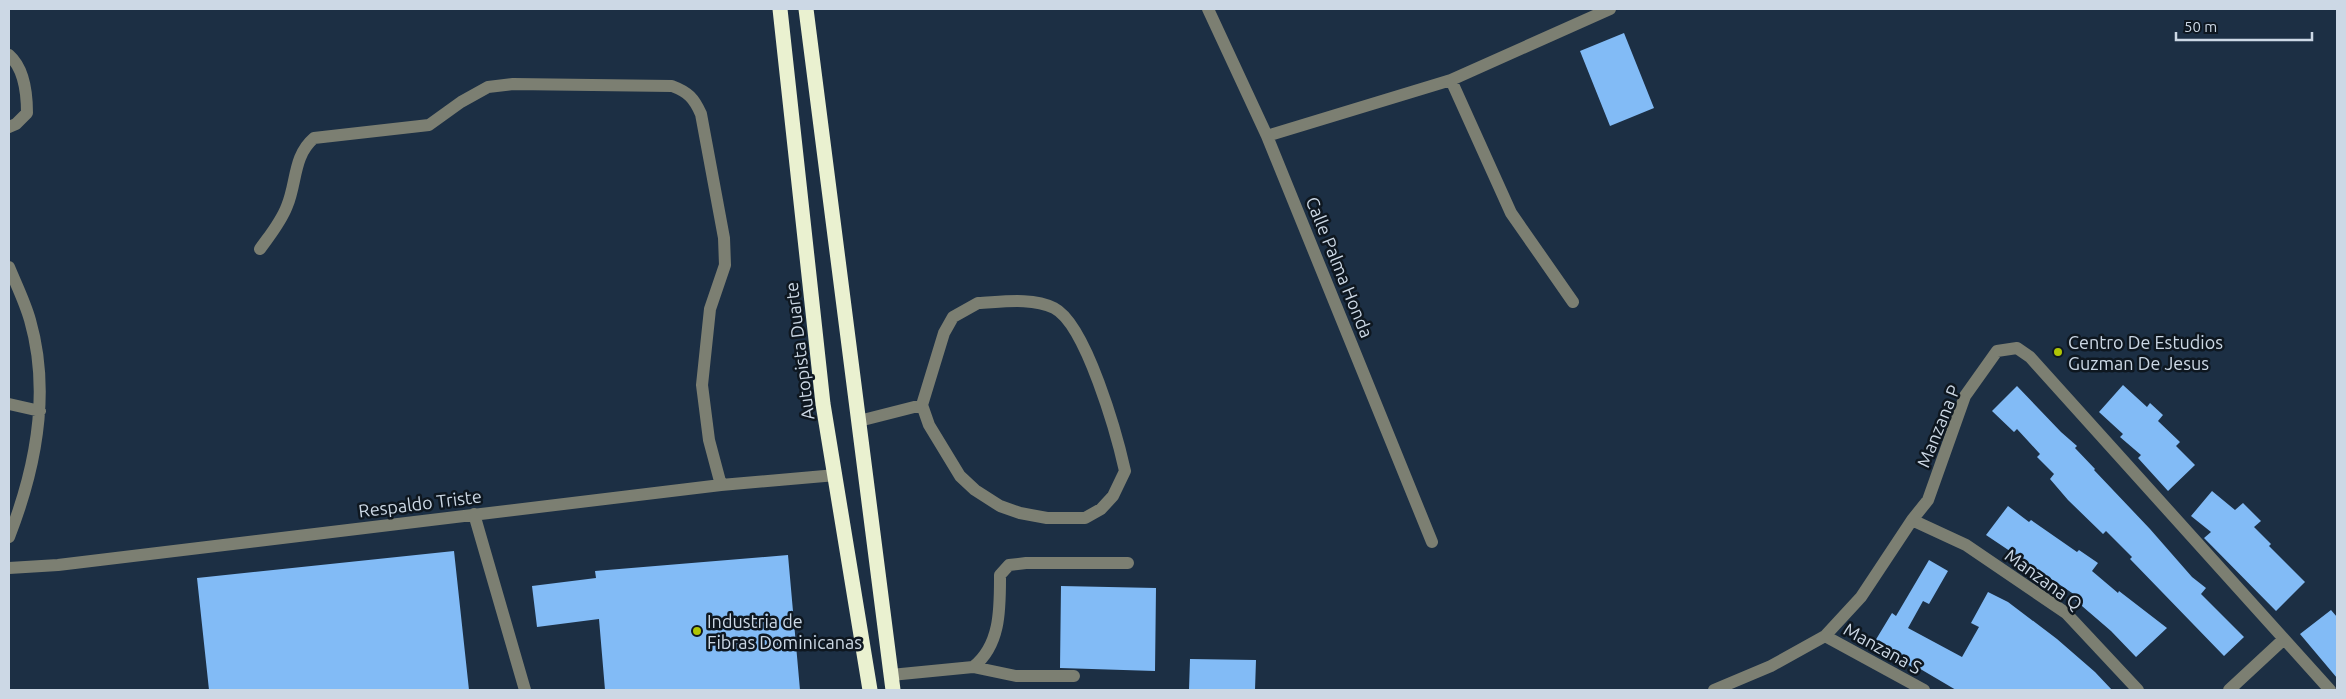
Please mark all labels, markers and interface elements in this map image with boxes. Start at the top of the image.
scale bar [2176,10,2312,42]
text: 50 m [2184,18,2217,35]
street label: Calle Palma Honda [1303,194,1377,340]
street label: Autopista Duarte [781,281,817,421]
place label: Centro De Estudios Guzman De Jesus [2068,332,2223,373]
marker: Centro De Estudios Guzman De Jesus [2052,346,2064,358]
street label: Manzana P [1912,382,1964,470]
street label: Respaldo Triste [357,486,483,520]
street label: Manzana Q [2001,544,2086,614]
place label: Industria de Fibras Dominicanas [707,611,862,652]
street label: Manzana S [1841,618,1925,678]
marker: Industria de Fibras Dominicanas [691,625,703,637]

